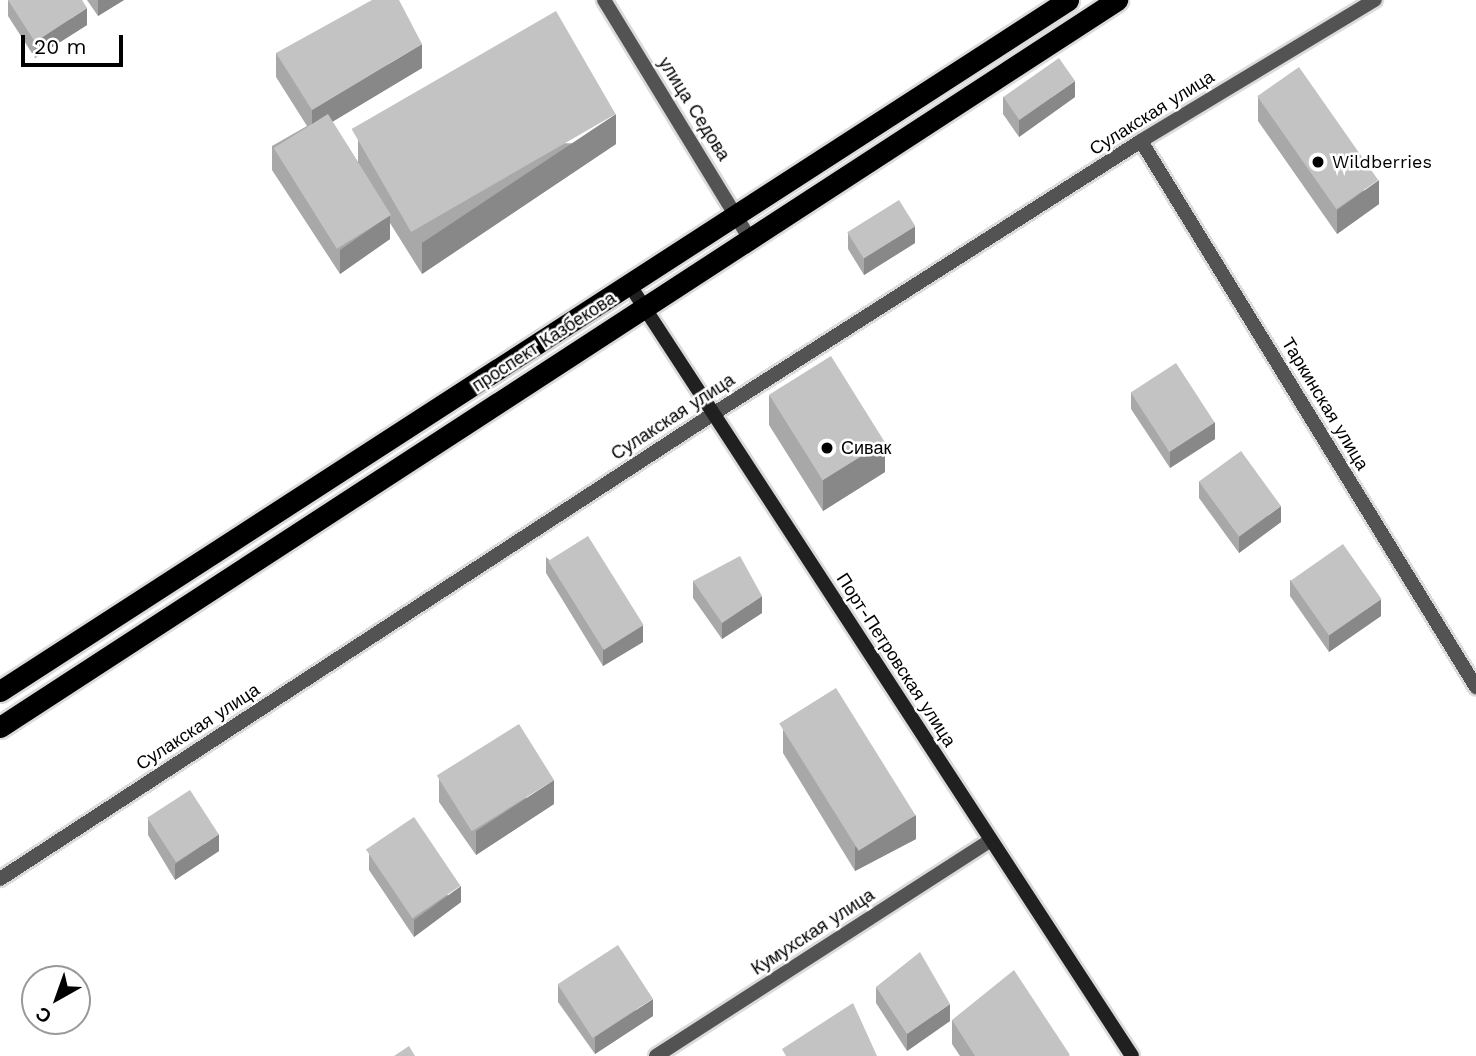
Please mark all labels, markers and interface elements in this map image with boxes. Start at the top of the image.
scale bar [24,21,126,65]
text: 20 m [34,34,86,59]
street label: улица Седова [654,53,734,165]
street label: Сулакская улица [1086,66,1218,160]
place label: Wildberries [1332,151,1432,173]
marker: Wildberries [1310,154,1326,170]
street label: проспект Казбекова [468,287,620,397]
street label: Таркинская улица [1277,334,1373,474]
street label: Сулакская улица [607,369,739,465]
place label: Сивак [841,437,891,459]
marker: Сивак [819,440,835,456]
street label: Порт-Петровская улица [832,569,960,751]
street label: Сулакская улица [132,679,264,775]
street label: Кумухская улица [747,884,879,980]
north arrow [21,965,91,1035]
text: С [31,1002,56,1028]

